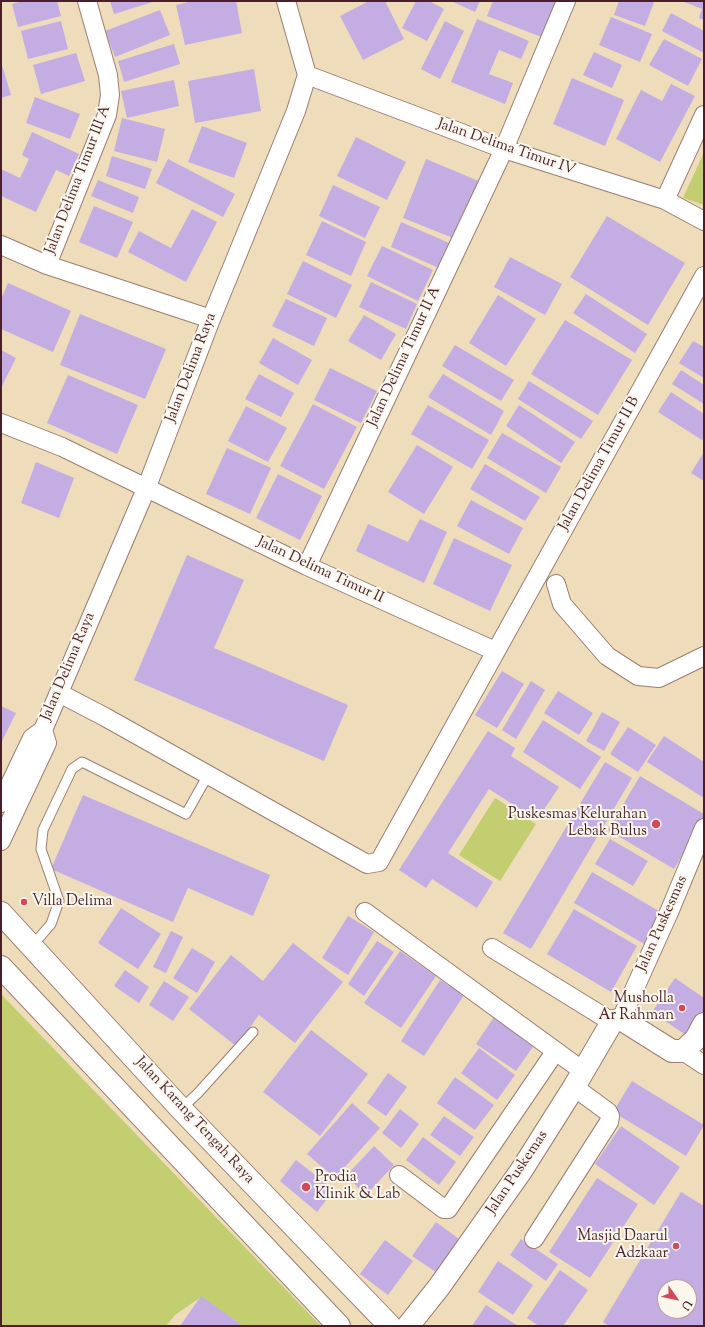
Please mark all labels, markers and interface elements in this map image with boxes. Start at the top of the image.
street label: Jalan Delima Timur III A [42,103,116,257]
street label: Jalan Delima Timur IV [435,116,577,180]
street label: Jalan Delima Timur II A [364,284,446,430]
street label: Jalan Delima Raya [163,311,221,425]
street label: Jalan Delima Timur II B [556,394,644,534]
street label: Jalan Delima Timur II [254,534,386,608]
street label: Jalan Delima Raya [38,610,100,724]
place label: Puskesmas Kelurahan Lebak Bulus [508,806,647,841]
marker: Puskesmas Kelurahan Lebak Bulus [650,818,662,830]
street label: Jalan Puskesmas [634,873,692,975]
place label: Villa Delima [32,893,113,911]
marker: Villa Delima [19,897,29,907]
place label: Musholla Ar Rahman [599,990,674,1025]
marker: Musholla Ar Rahman [677,1003,687,1013]
street label: Jalan Karang Tengah Raya [131,1054,257,1188]
street label: Jalan Puskemas [483,1128,553,1218]
place label: Prodia Klinik & Lab [315,1169,400,1204]
marker: Prodia Klinik & Lab [300,1181,312,1193]
place label: Masjid Daarul Adzkaar [577,1228,668,1263]
marker: Masjid Daarul Adzkaar [671,1241,681,1251]
north arrow [657,1279,697,1319]
text: U [677,1297,695,1313]

